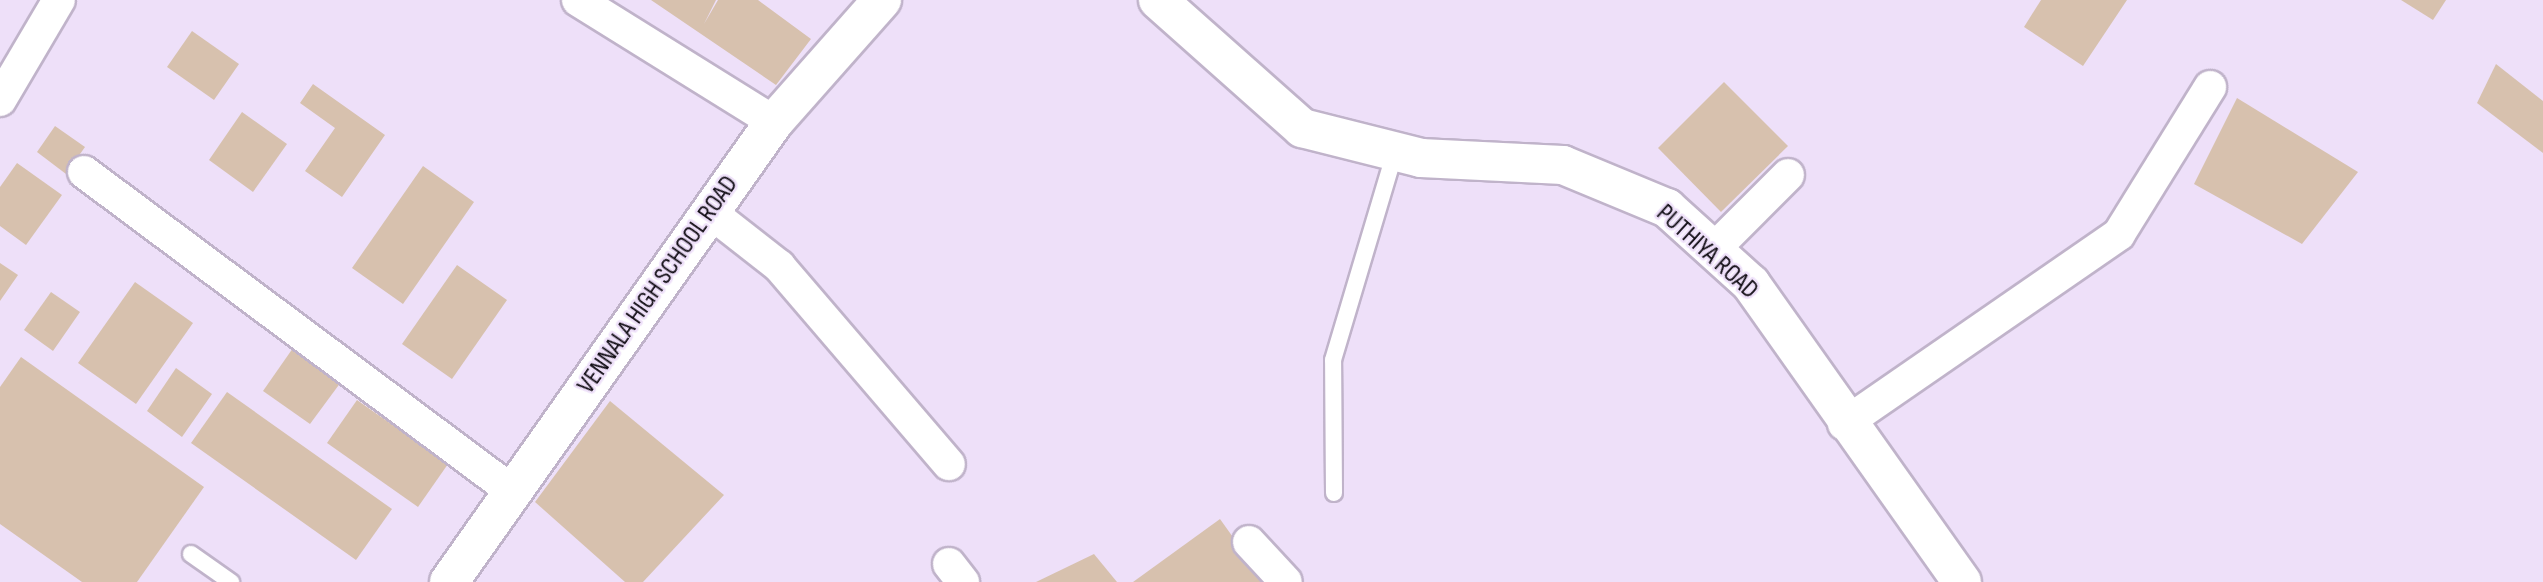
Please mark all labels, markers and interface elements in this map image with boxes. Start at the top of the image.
street label: VENNALA HIGH SCHOOL ROAD [571,170,745,400]
street label: PUTHIYA ROAD [1650,198,1764,306]

